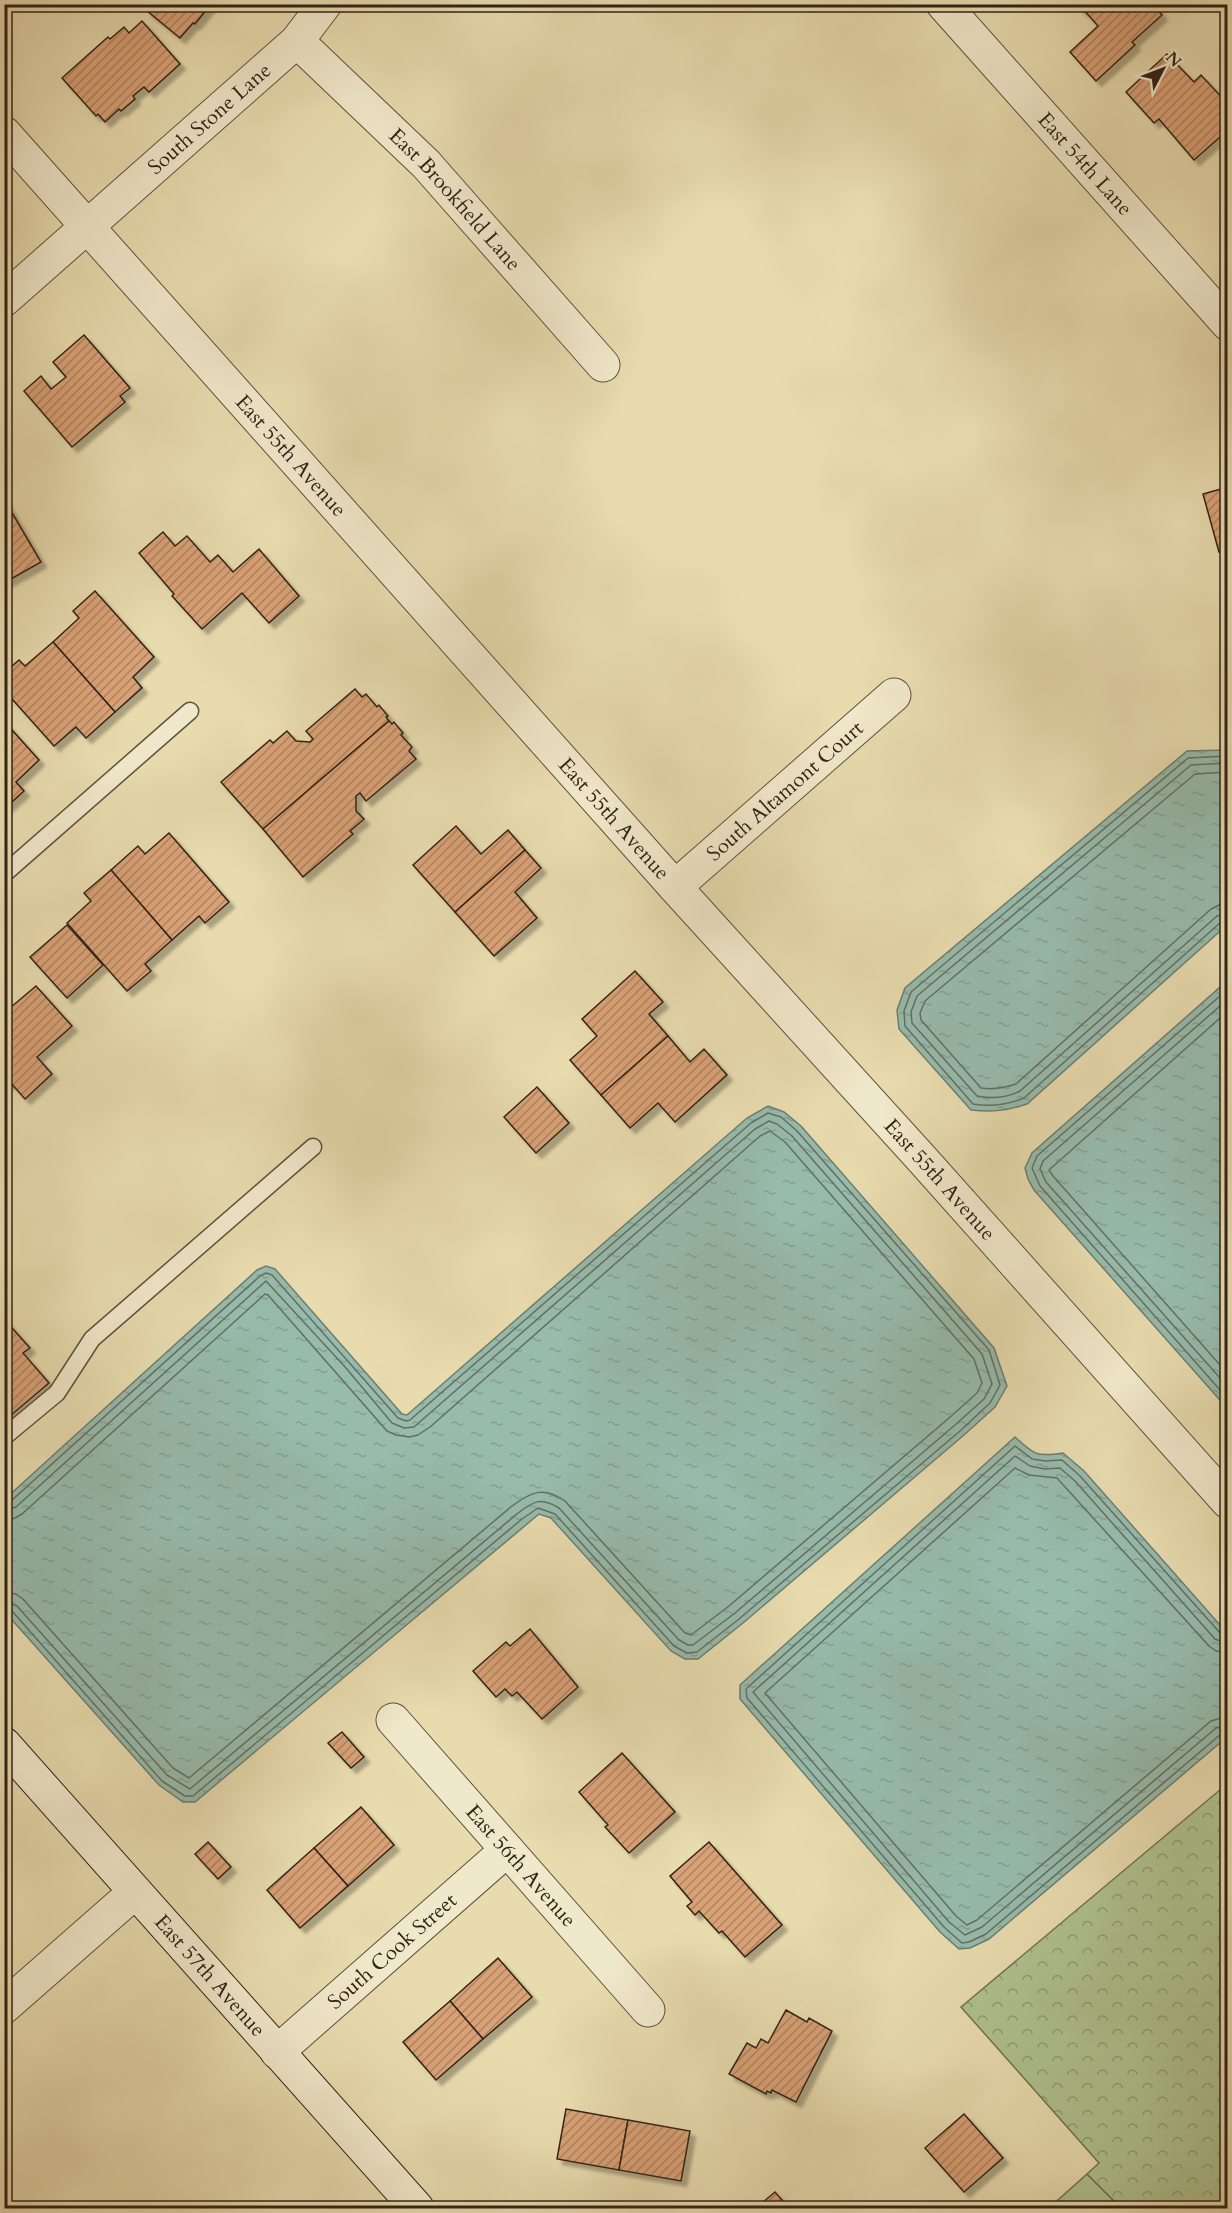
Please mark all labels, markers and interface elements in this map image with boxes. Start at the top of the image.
north arrow [1133,39,1193,99]
text: N [1161,47,1186,72]
street label: South Stone Lane [142,56,278,181]
street label: East 54th Lane [1031,106,1139,222]
street label: East Brookfield Lane [382,122,528,277]
street label: East 55th Avenue [229,389,353,524]
street label: South Altamont Court [700,714,870,868]
street label: East 55th Avenue [552,752,676,887]
street label: East 55th Avenue [877,1112,1002,1247]
street label: East 56th Avenue [459,1798,583,1934]
street label: South Cook Street [321,1886,464,2016]
street label: East 57th Avenue [147,1908,272,2043]

